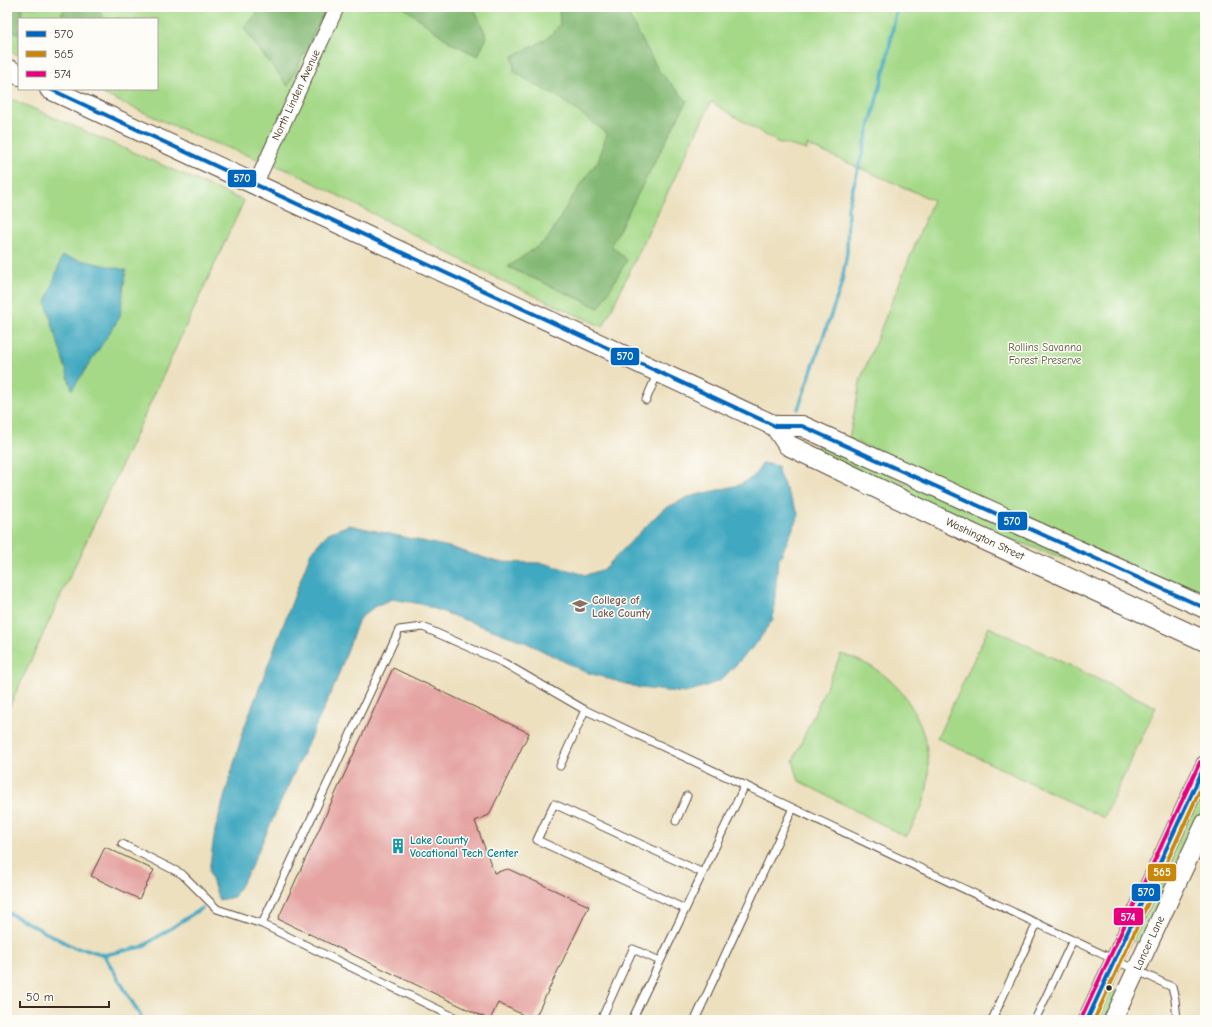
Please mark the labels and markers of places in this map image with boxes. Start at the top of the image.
place label: College of Lake County [592,594,650,620]
school or university icon: College of Lake County [571,597,589,615]
place label: Lake County Vocational Tech Center [410,834,519,860]
building icon: Lake County Vocational Tech Center [389,837,407,855]
unlabelled marker [1104,983,1114,993]

